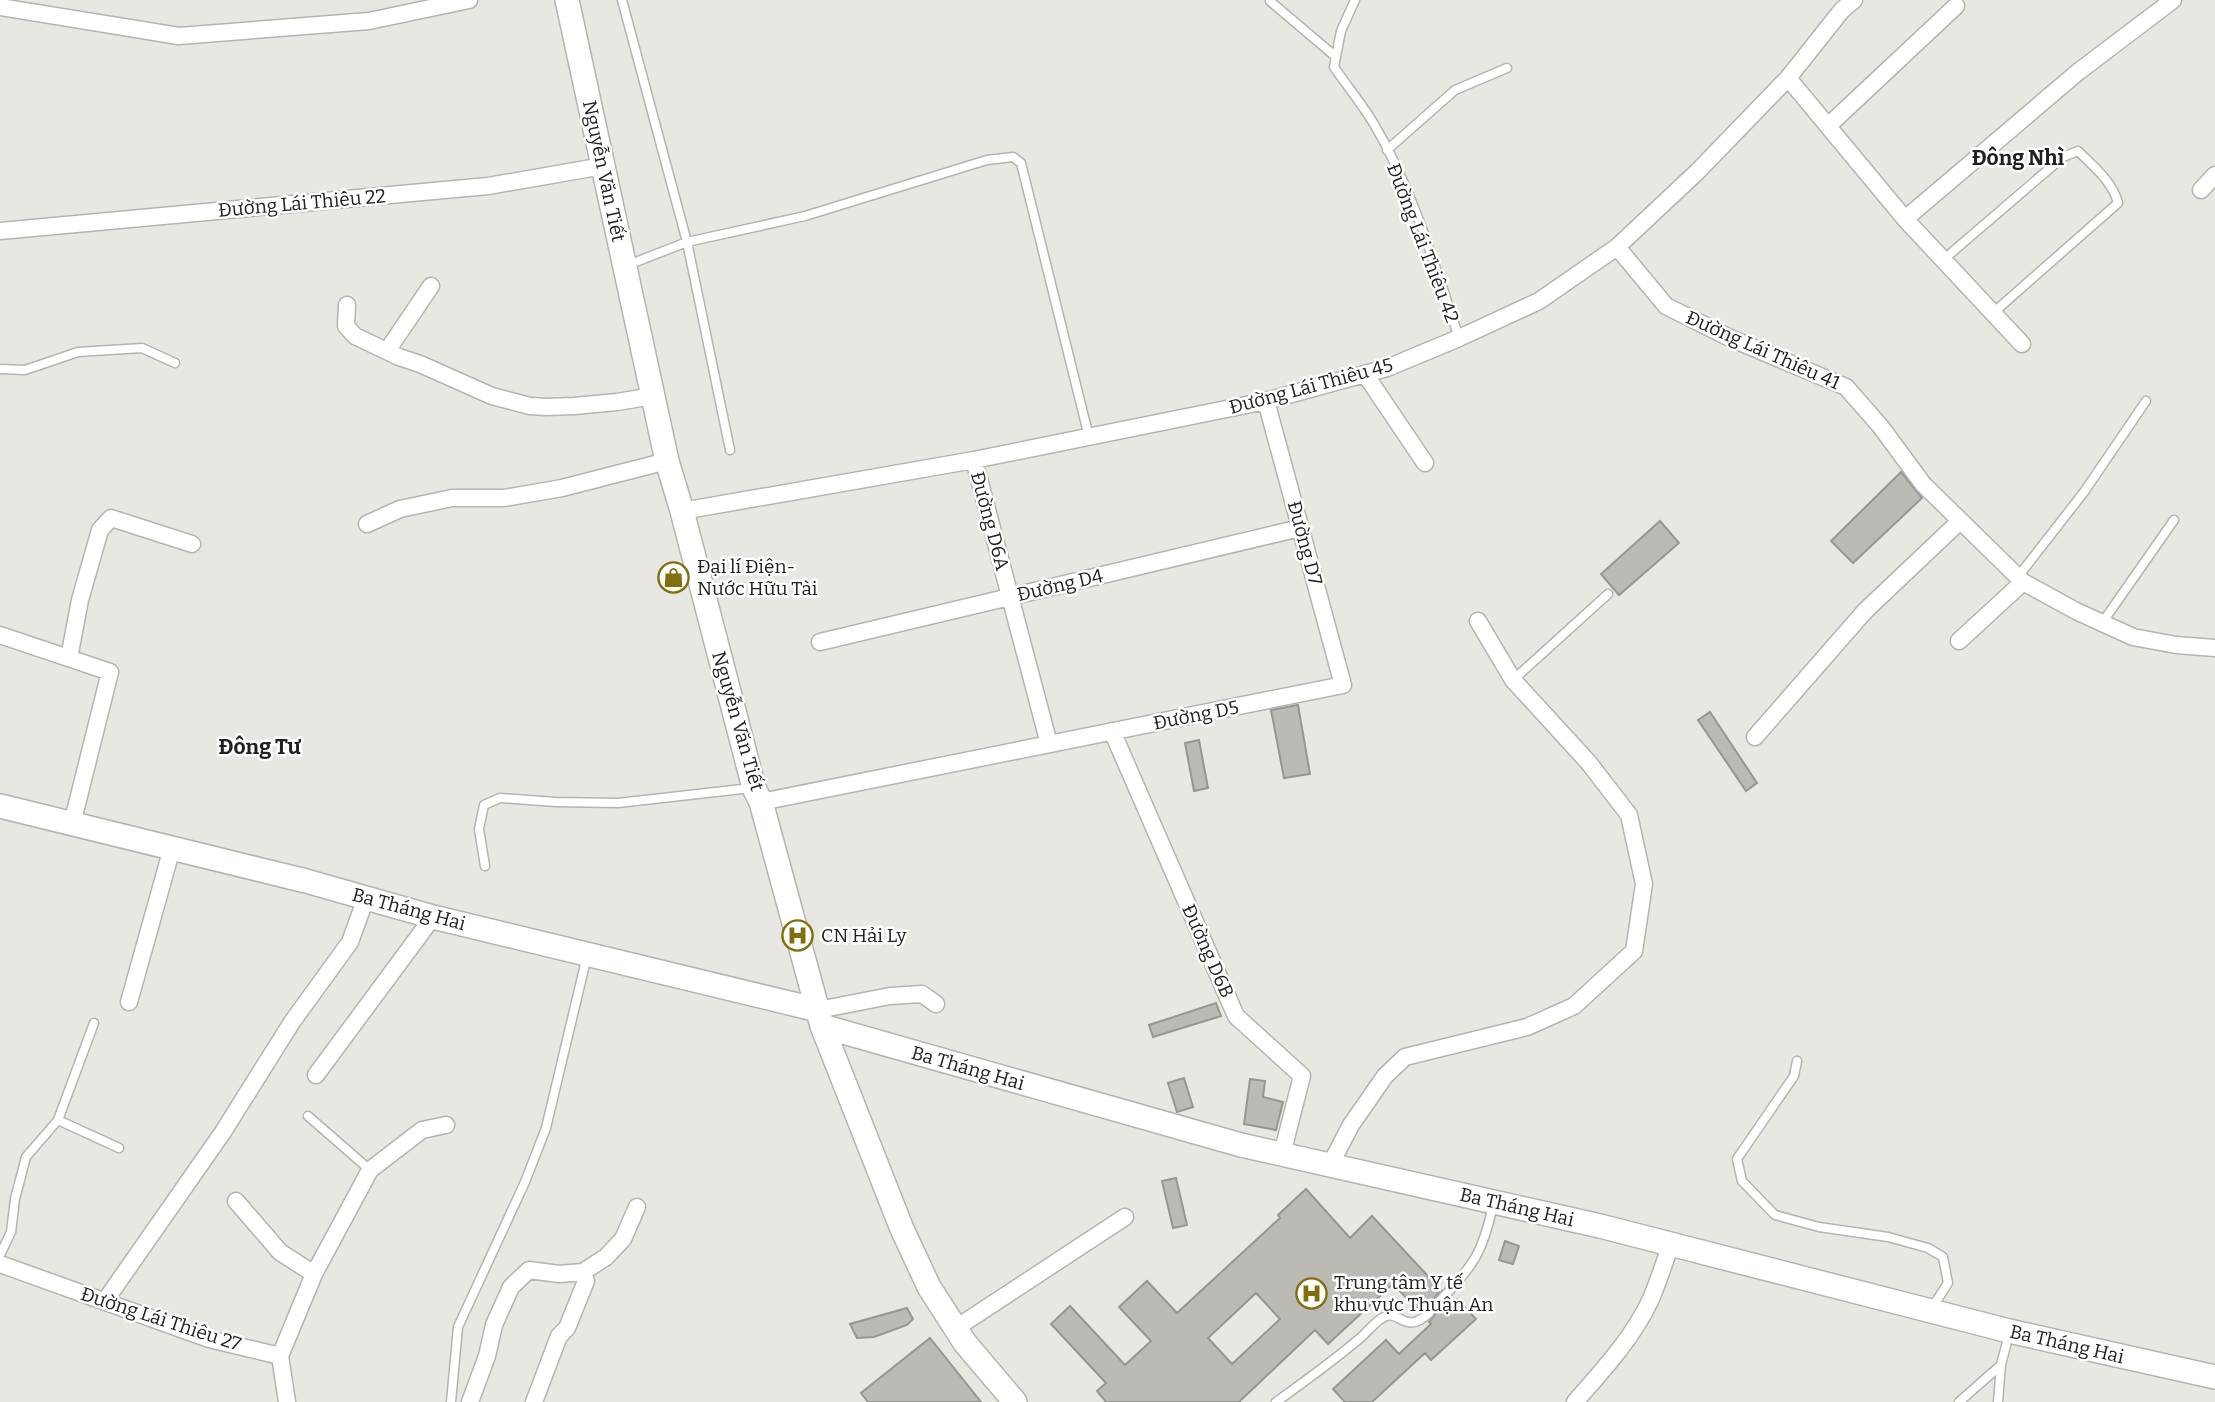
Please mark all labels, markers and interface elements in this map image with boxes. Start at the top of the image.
street label: Nguyễn Văn Tiết [578,98,630,244]
district label: Đông Nhì [1972,145,2065,171]
street label: Đường Lái Thiêu 42 [1382,160,1464,326]
street label: Đường Lái Thiêu 22 [217,184,387,222]
street label: Đường Lái Thiêu 41 [1682,306,1844,394]
street label: Đường Lái Thiêu 45 [1227,353,1395,419]
street label: Đường D6A [966,469,1014,573]
street label: Đường D7 [1283,498,1327,588]
place label: Đại lí Điện- Nước Hữu Tài [697,555,818,600]
shop icon: Đại lí Điện- Nước Hữu Tài [657,560,691,594]
street label: Đường D4 [1015,564,1105,606]
street label: Nguyễn Văn Tiết [707,649,769,794]
street label: Đường D5 [1151,695,1241,735]
district label: Đông Tư [219,734,302,760]
street label: Ba Tháng Hai [350,883,469,935]
street label: Đường D6B [1177,901,1239,1001]
hospital icon: CN Hải Ly [781,918,815,952]
place label: CN Hải Ly [821,924,907,947]
street label: Ba Tháng Hai [909,1041,1027,1095]
street label: Ba Tháng Hai [1458,1183,1577,1231]
place label: Trung tâm Y tế khu vực Thuận An [1334,1271,1493,1316]
hospital icon: Trung tâm Y tế khu vực Thuận An [1294,1276,1328,1310]
street label: Đường Lái Thiêu 27 [78,1282,244,1356]
street label: Ba Tháng Hai [2008,1320,2127,1368]

